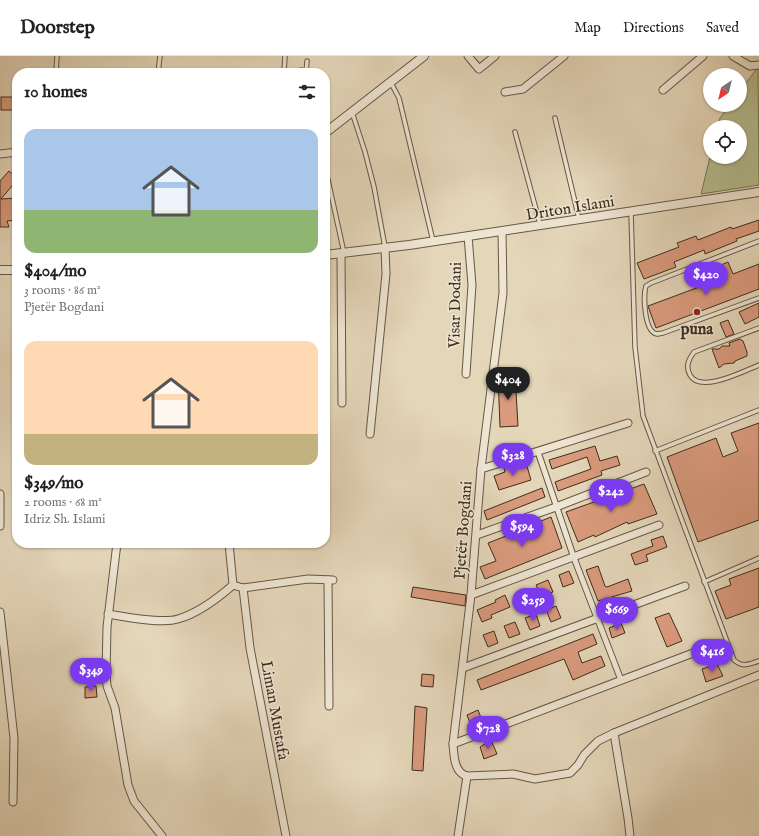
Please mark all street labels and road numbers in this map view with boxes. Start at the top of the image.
street label: Driton Islami [525,192,616,226]
street label: Visar Dodani [445,262,467,349]
street label: Pjetër Bogdani [451,480,477,580]
street label: Liman Mustafa [255,659,293,762]

